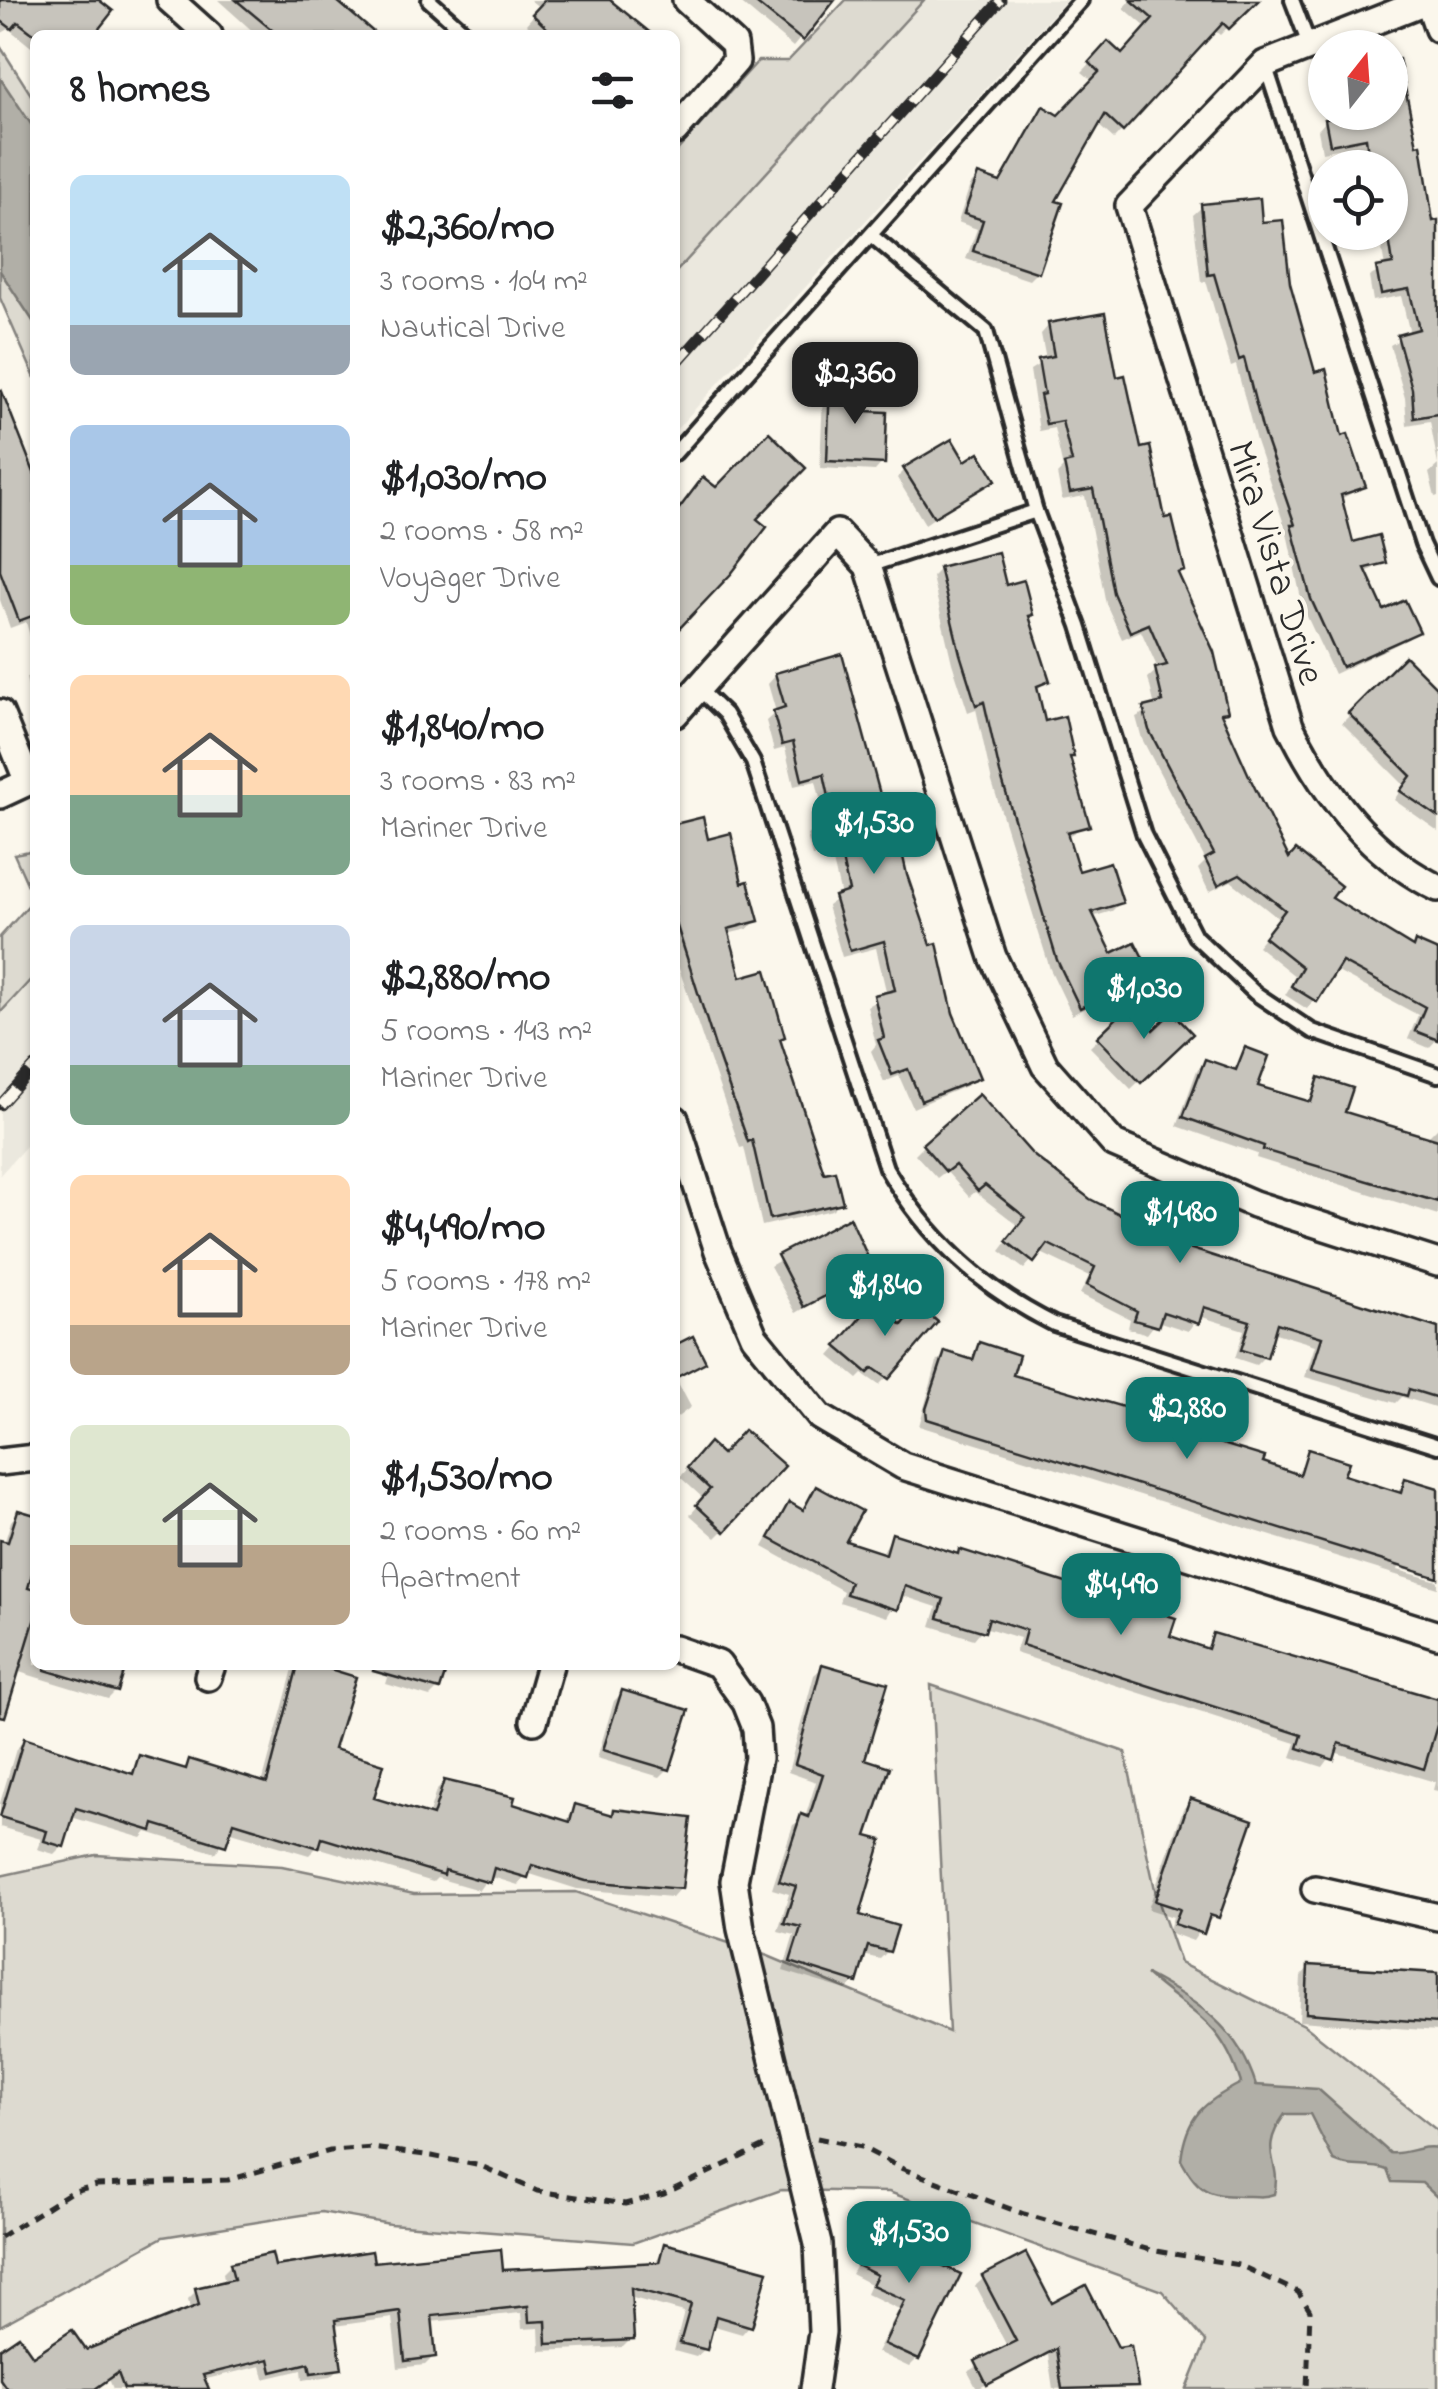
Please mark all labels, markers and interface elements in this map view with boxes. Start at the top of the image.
north arrow [1308,30,1408,130]
map controls [1308,30,1408,250]
text: 8 homes [70,60,211,121]
icon: filters [585,63,640,118]
button: locate [1308,150,1408,250]
text: $2,360/mo [380,198,555,259]
icon: home [150,215,270,335]
text: 3 rooms · 104 m² [380,259,588,306]
text: Nautical Drive [380,306,565,353]
pin: $2,360 [774,342,936,427]
text: $2,360 [814,351,896,398]
street label: Mira Vista Drive [1209,434,1339,693]
text: $1,030/mo [380,448,547,509]
icon: home [150,465,270,585]
text: 2 rooms · 58 m² [380,509,584,556]
text: Voyager Drive [380,556,560,603]
text: $1,840/mo [380,698,545,759]
icon: home [150,715,270,835]
text: 3 rooms · 83 m² [380,759,576,806]
pin: $1,530 [793,792,955,877]
text: $1,530 [834,801,914,848]
text: Mariner Drive [380,806,547,853]
text: $2,880/mo [380,948,551,1009]
pin: $1,030 [1063,957,1225,1042]
icon: home [150,965,270,1085]
text: $1,030 [1106,966,1182,1013]
text: 5 rooms · 143 m² [380,1009,592,1056]
text: Mariner Drive [380,1056,547,1103]
pin: $1,480 [1099,1181,1261,1266]
text: $1,480 [1143,1190,1217,1237]
text: $4,490/mo [380,1198,545,1259]
icon: home [150,1215,270,1335]
pin: $1,840 [804,1254,966,1339]
text: 5 rooms · 178 m² [380,1259,591,1306]
text: $1,840 [848,1263,922,1310]
text: Mariner Drive [380,1306,547,1353]
pin: $2,880 [1106,1377,1268,1462]
text: $2,880 [1148,1386,1226,1433]
text: $1,530/mo [380,1448,553,1509]
icon: home [150,1465,270,1585]
text: 2 rooms · 60 m² [380,1509,581,1556]
pin: $4,490 [1040,1553,1202,1638]
text: Apartment [380,1556,521,1603]
text: $4,490 [1084,1562,1158,1609]
pin: $1,530 [828,2201,990,2286]
text: $1,530 [869,2210,949,2257]

